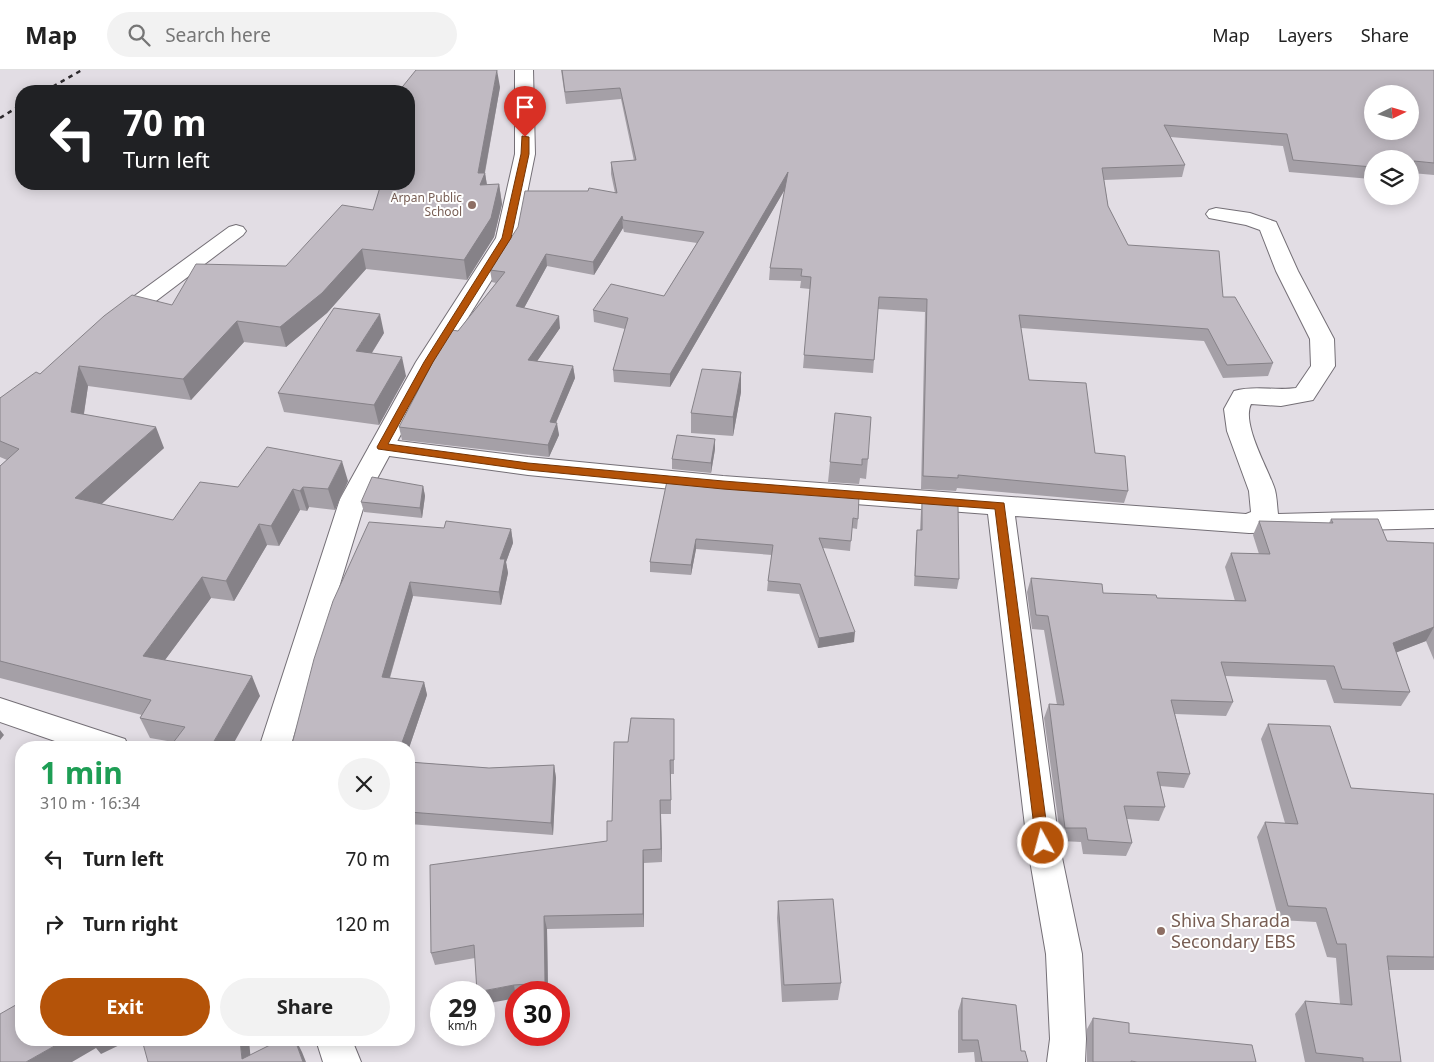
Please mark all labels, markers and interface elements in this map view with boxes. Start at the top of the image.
search box [107,12,457,57]
text: Map [25,18,77,51]
icon: search [125,21,153,49]
text: Search here [165,22,271,48]
text: Map [1212,23,1250,47]
text: Layers [1278,23,1333,47]
text: Share [1361,23,1409,47]
north arrow [1364,85,1419,140]
map controls [1364,85,1419,205]
pin [504,86,546,137]
icon: arrive [511,93,539,121]
text: 70 m [123,99,206,146]
icon: left [40,105,105,170]
text: Turn left [123,144,210,174]
button: layers [1364,150,1419,205]
place label: Arpan Public School [391,189,462,220]
marker: Arpan Public School [466,199,478,211]
text: 1 min [40,752,123,793]
button: close [338,758,390,810]
text: 310 m · 16:34 [40,792,140,814]
position arrow [1016,816,1068,868]
icon: left [40,845,68,873]
text: Turn left [83,846,164,872]
text: 70 m [346,846,390,872]
place label: Shiva Sharada Secondary EBS [1171,908,1296,953]
icon: right [40,910,68,938]
text: Turn right [83,911,178,937]
text: 120 m [335,911,390,937]
marker: Shiva Sharada Secondary EBS [1155,925,1167,937]
button: Exit [40,978,210,1036]
button: Share [220,978,390,1036]
speed limit sign: 30 [505,981,570,1046]
text: 29 [448,990,477,1024]
text: km/h [448,1017,477,1034]

